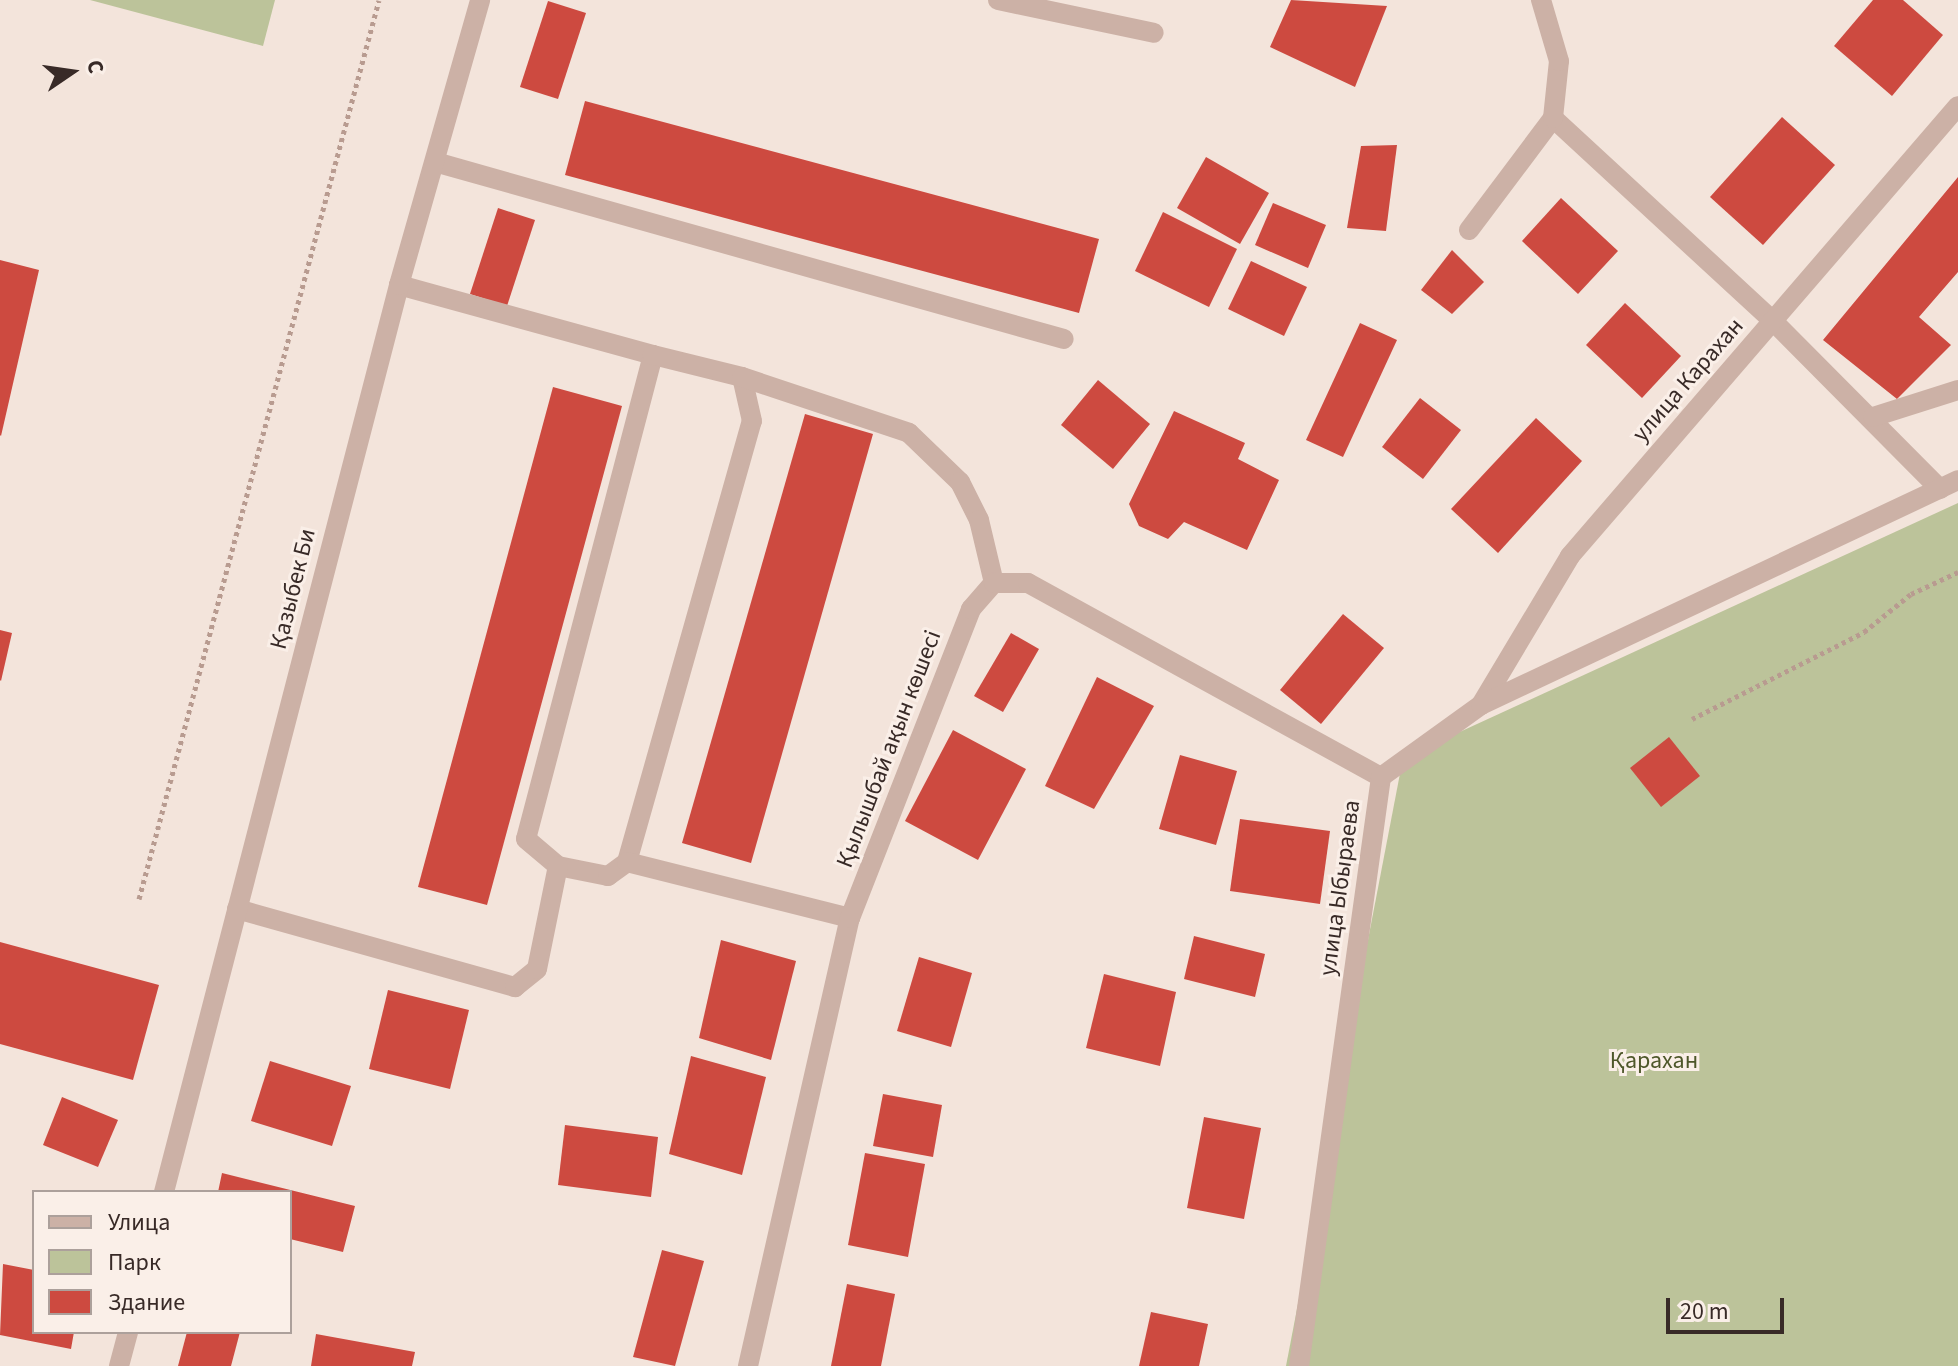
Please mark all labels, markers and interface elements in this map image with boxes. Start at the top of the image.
north arrow [32,32,112,112]
text: С [78,57,112,76]
street label: улица Карахан [1626,312,1750,448]
street label: Қазыбек Би [264,526,322,652]
street label: Қылышбай ақын көшесі [830,626,948,872]
street label: улица Ыбыраева [1313,798,1367,978]
park label: Қарахан [1610,1047,1698,1075]
legend [32,1190,292,1334]
text: Улица [108,1205,170,1240]
text: Парк [108,1245,161,1280]
scale bar [1670,1282,1788,1332]
text: Здание [108,1285,185,1320]
text: 20 m [1680,1294,1729,1329]

